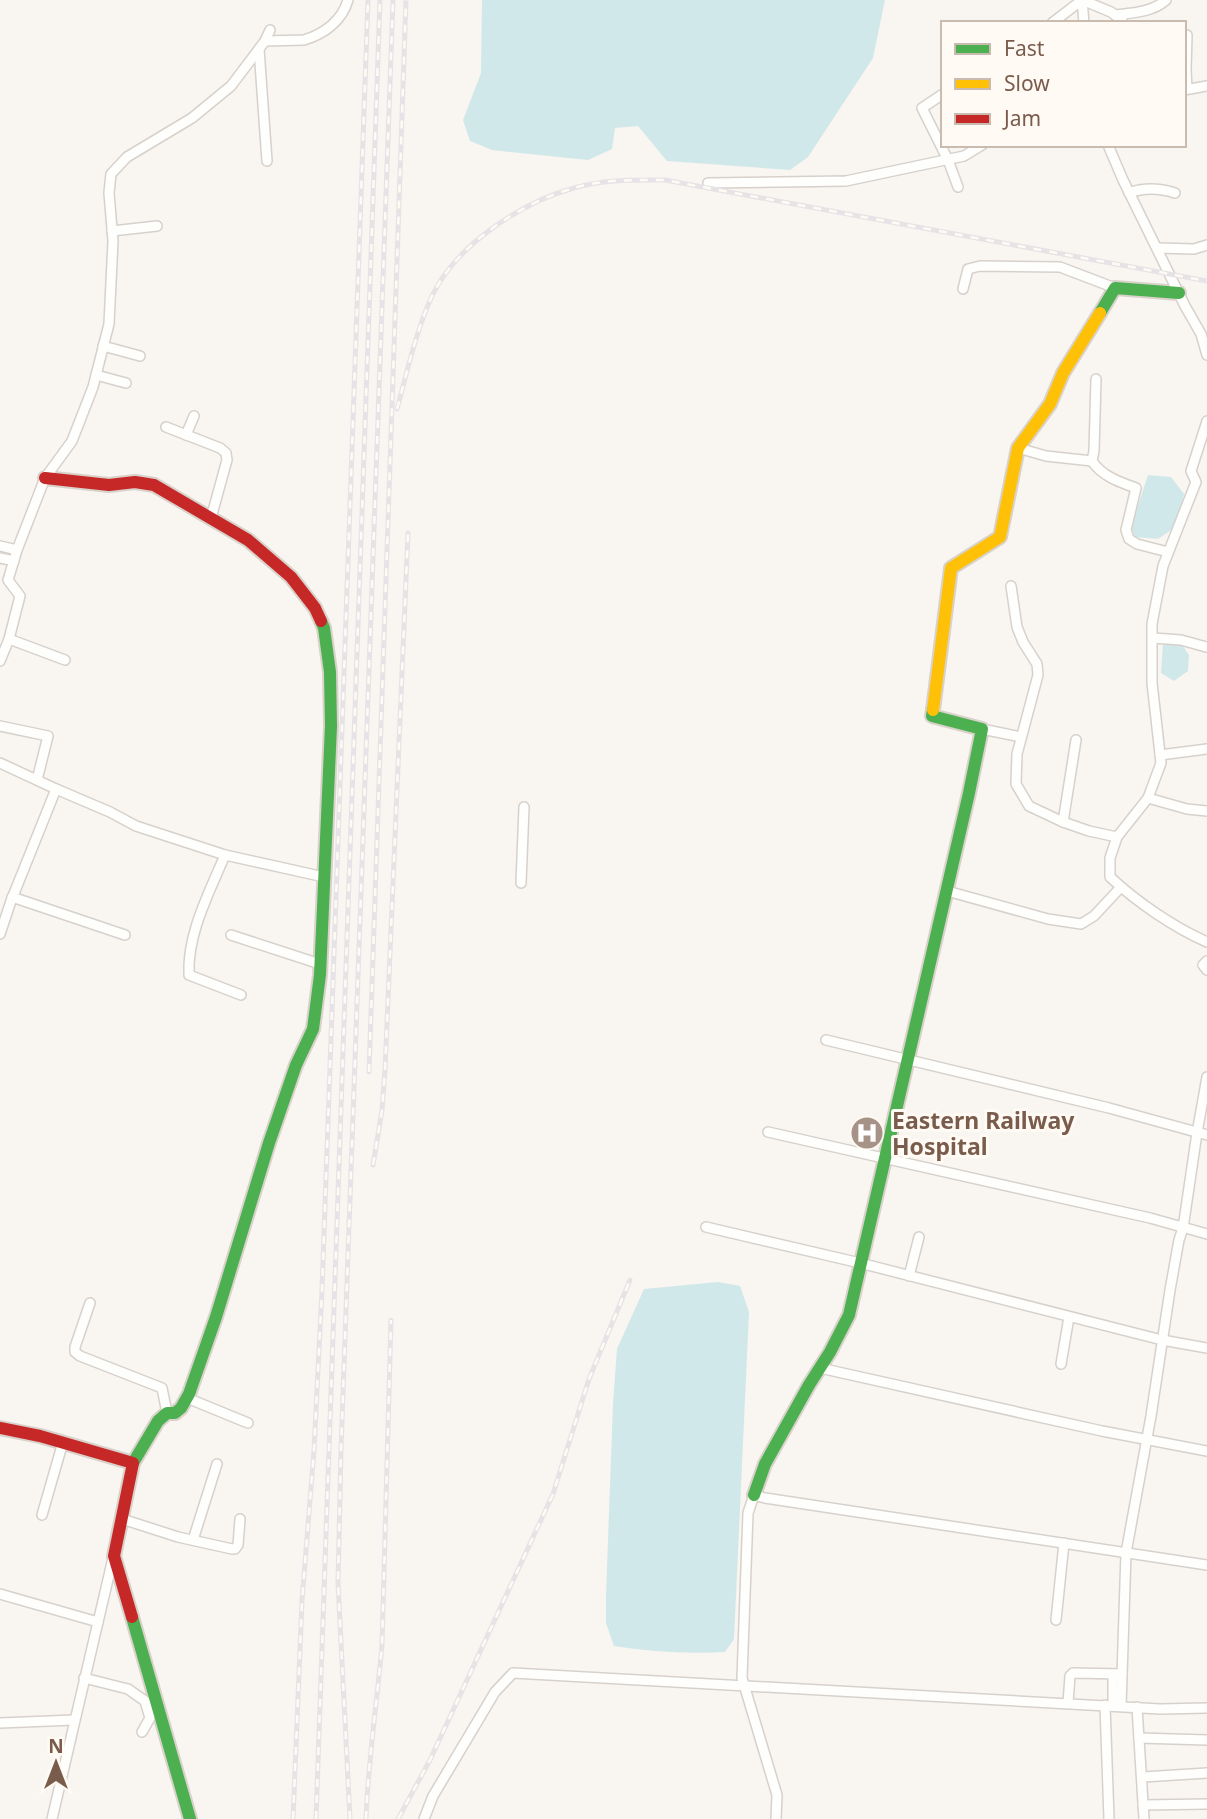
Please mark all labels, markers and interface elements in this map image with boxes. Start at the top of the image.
legend [941,21,1186,147]
text: Fast [1004,34,1045,62]
text: Slow [1004,69,1050,97]
text: Jam [1002,104,1041,132]
place label: Eastern Railway Hospital [892,1104,1075,1162]
hospital icon: Eastern Railway Hospital [848,1114,886,1152]
north arrow [21,1728,91,1798]
text: N [48,1733,64,1759]

